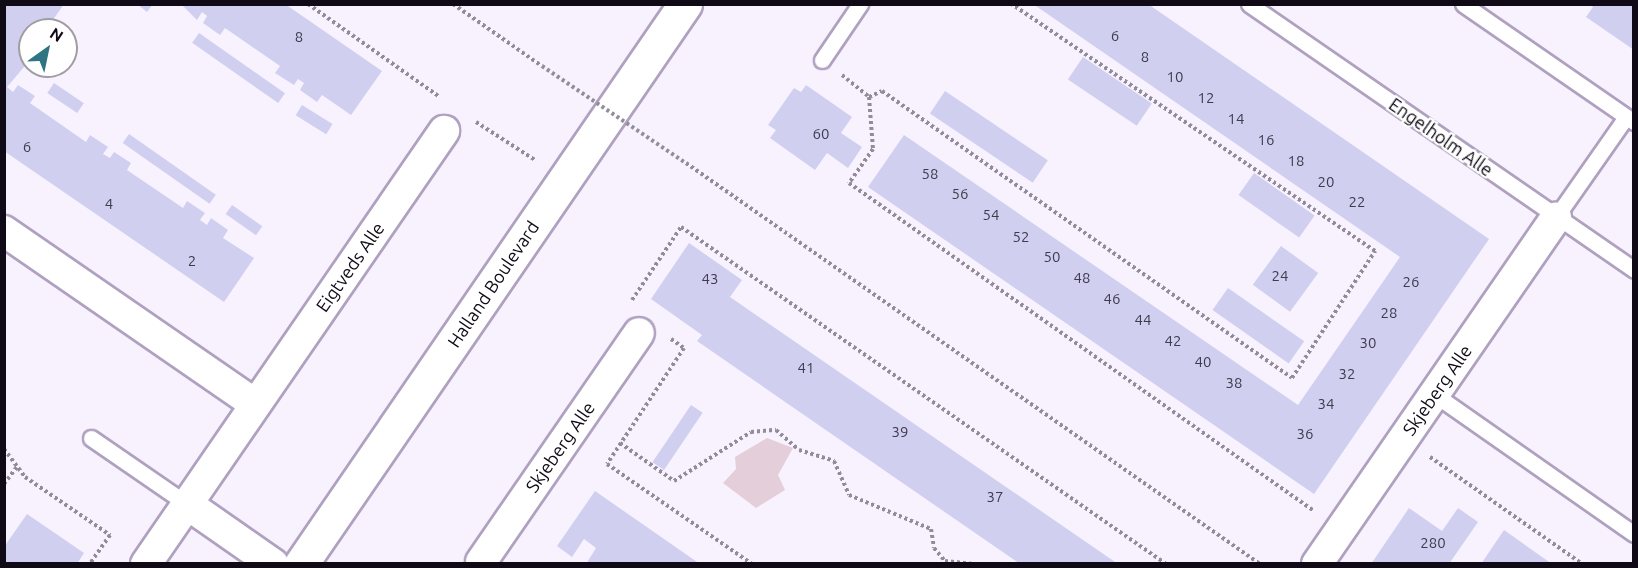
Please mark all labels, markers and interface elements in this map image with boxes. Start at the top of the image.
north arrow [18,18,78,78]
text: N [47,24,67,45]
house number: 6 [1111,27,1119,45]
house number: 8 [295,28,303,46]
house number: 8 [1141,48,1149,66]
house number: 10 [1167,68,1183,86]
house number: 12 [1198,89,1214,107]
street label: Engelholm Alle [1385,93,1497,181]
house number: 14 [1228,110,1244,128]
house number: 60 [813,125,829,143]
house number: 16 [1258,131,1274,149]
house number: 6 [23,138,31,156]
house number: 18 [1288,152,1304,170]
house number: 58 [922,165,938,183]
house number: 20 [1318,173,1334,191]
house number: 56 [952,185,968,203]
house number: 22 [1349,193,1365,211]
house number: 4 [105,195,113,213]
house number: 54 [983,206,999,224]
street label: Halland Boulevard [443,217,543,351]
street label: Eigtveds Alle [311,218,389,316]
house number: 52 [1013,228,1029,246]
house number: 50 [1044,248,1060,266]
house number: 2 [188,252,196,270]
house number: 24 [1272,267,1288,285]
house number: 48 [1074,269,1090,287]
house number: 43 [702,270,718,288]
house number: 26 [1403,273,1419,291]
house number: 46 [1104,290,1120,308]
house number: 28 [1381,304,1397,322]
house number: 44 [1135,311,1151,329]
house number: 42 [1165,332,1181,350]
house number: 30 [1360,334,1376,352]
street label: Skjeberg Alle [1398,341,1476,439]
house number: 40 [1195,353,1211,371]
house number: 41 [798,359,814,377]
house number: 32 [1339,365,1355,383]
house number: 38 [1226,374,1242,392]
house number: 34 [1318,395,1334,413]
street label: Skjeberg Alle [521,398,599,496]
house number: 39 [892,423,908,441]
house number: 36 [1297,425,1313,443]
house number: 37 [987,488,1003,506]
house number: 280 [1420,534,1446,552]

